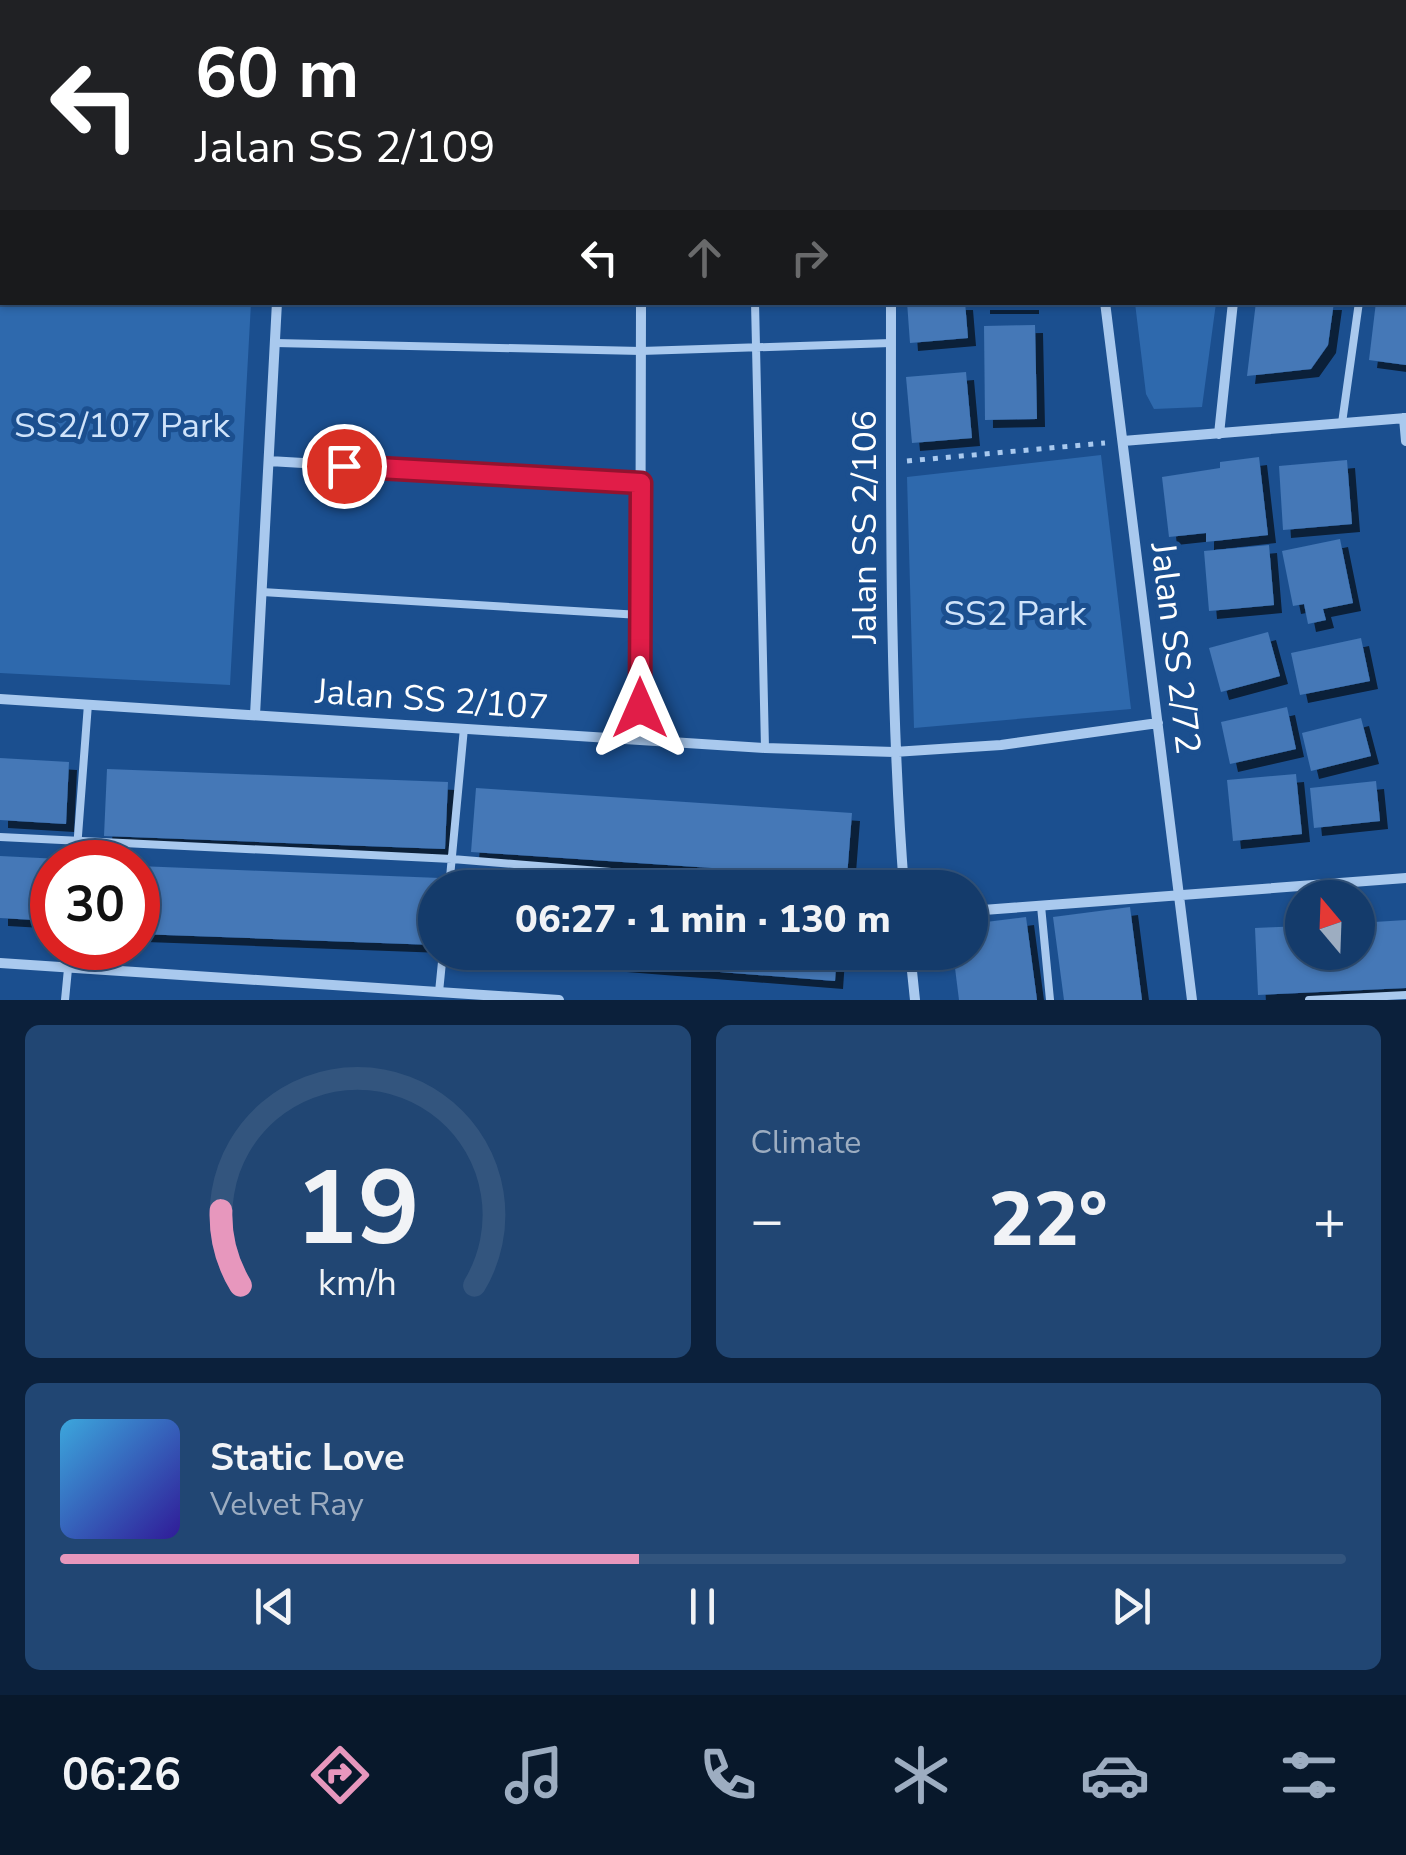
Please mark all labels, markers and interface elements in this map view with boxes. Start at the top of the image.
text: 60 m [195,26,359,122]
icon: left [30,40,160,170]
text: Jalan SS 2/109 [195,117,495,178]
icon: left [572,230,627,285]
icon: ahead [677,230,732,285]
icon: right [782,230,837,285]
park label: SS2/107 Park [14,402,230,449]
street label: Jalan SS 2/106 [841,410,888,645]
pin [302,424,387,509]
icon: arrive [317,439,372,494]
street label: Jalan SS 2/72 [1139,539,1212,756]
park label: SS2 Park [944,590,1087,637]
position arrow [588,656,692,760]
street label: Jalan SS 2/107 [313,668,550,731]
speed limit sign: 30 [30,840,160,970]
north arrow [1285,880,1375,970]
map controls [1285,880,1375,970]
text: 06:27 · 1 min · 130 m [515,894,891,945]
text: Climate [751,1121,861,1164]
text: 19 [295,1138,420,1280]
text: 22° [989,1169,1108,1271]
text: − [751,1183,784,1258]
text: + [1313,1183,1346,1258]
text: km/h [318,1259,397,1308]
text: Static Love [210,1432,405,1483]
text: Velvet Ray [210,1483,364,1526]
icon: previous [247,1579,302,1634]
icon: pause [675,1579,730,1634]
icon: next [1104,1579,1159,1634]
icon: directions [305,1740,375,1810]
icon: music [499,1740,569,1810]
icon: phone [693,1740,763,1810]
icon: climate [886,1740,956,1810]
icon: car [1080,1740,1150,1810]
icon: filters [1274,1740,1344,1810]
text: 06:26 [62,1745,181,1806]

